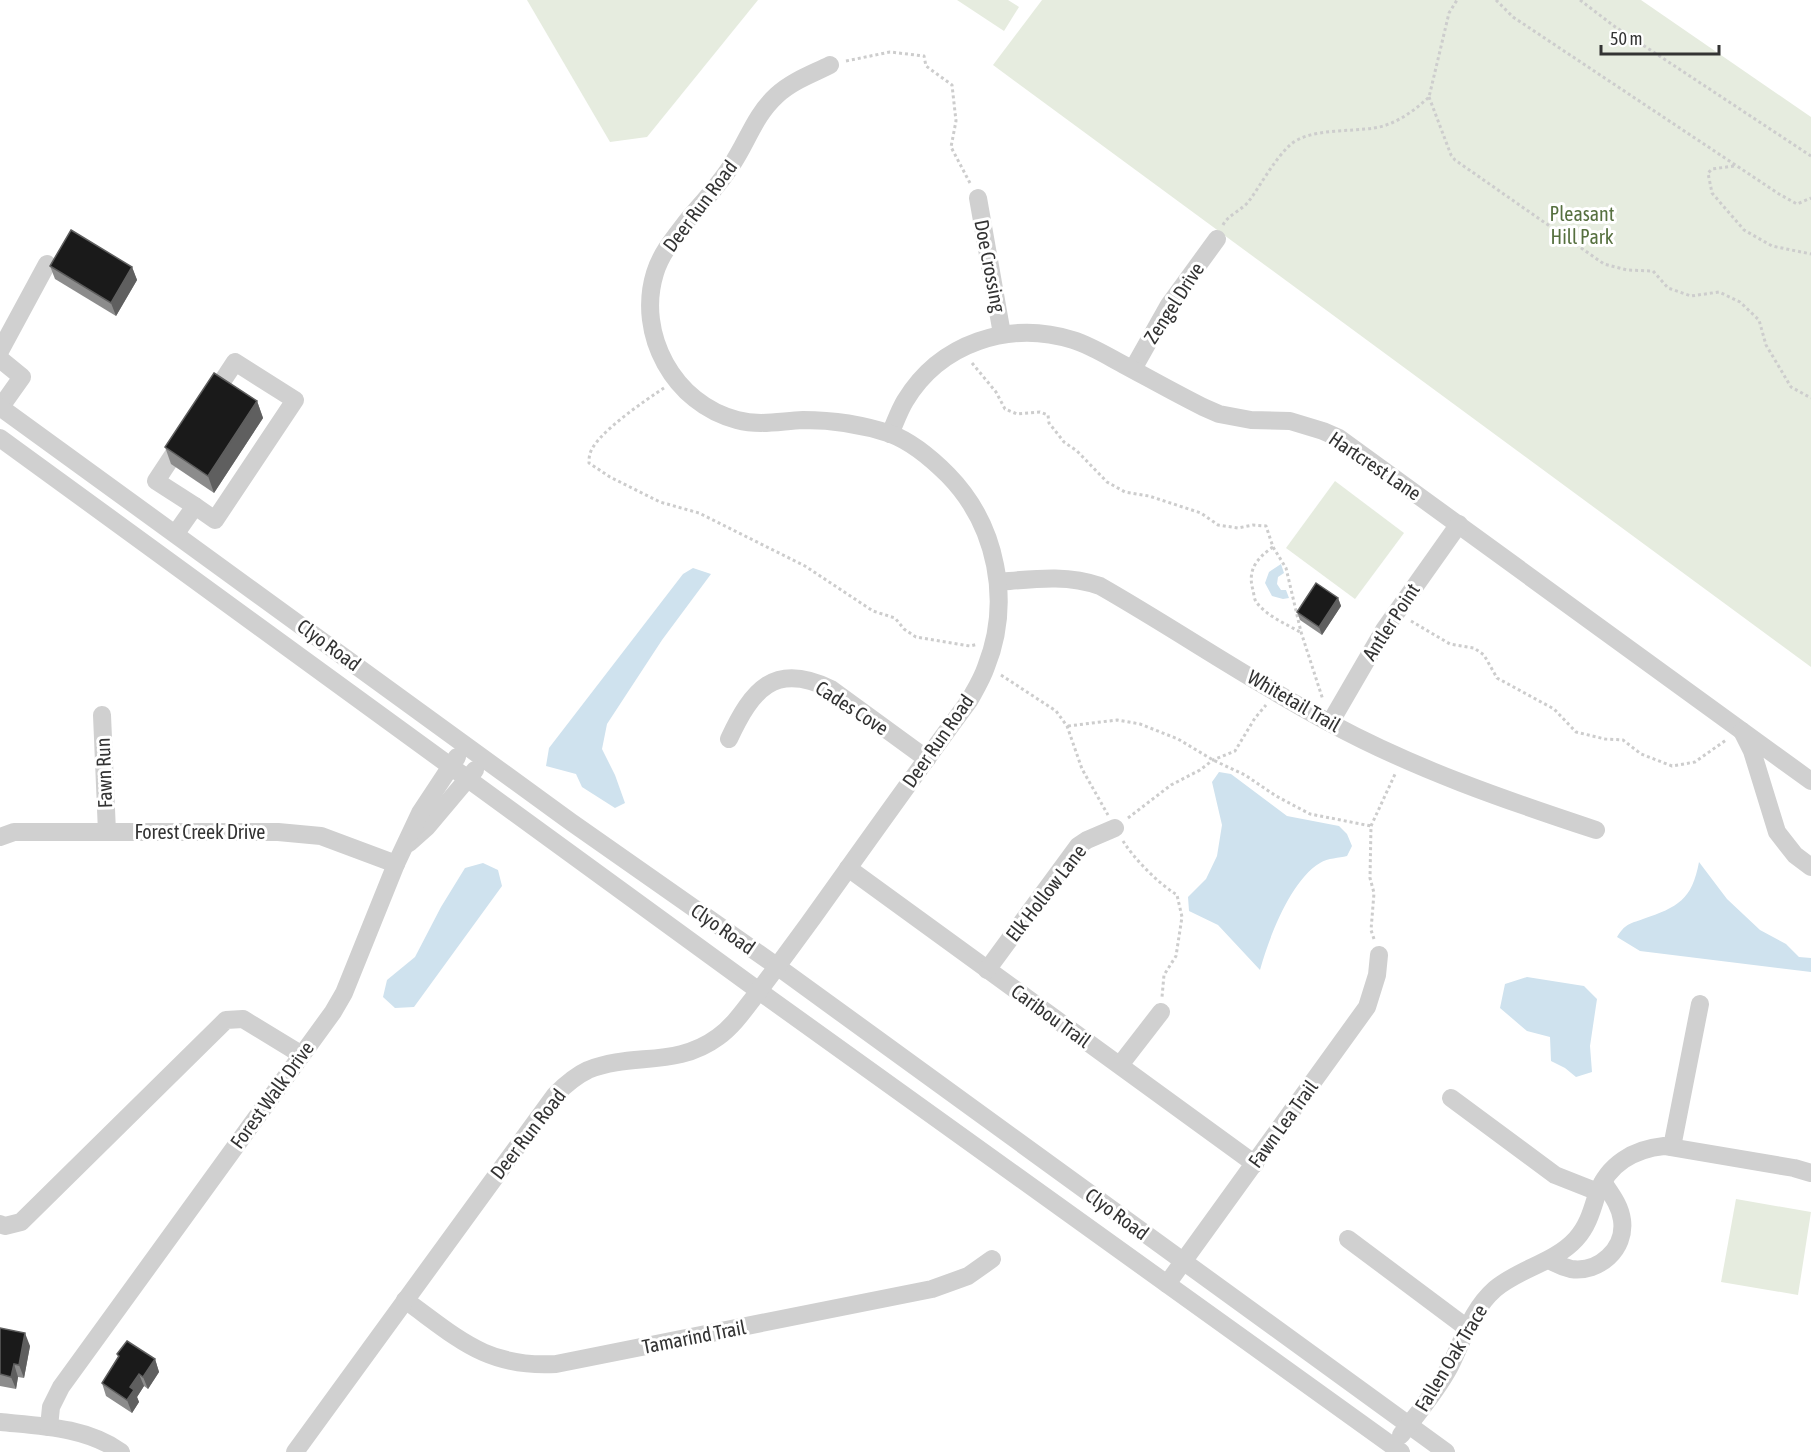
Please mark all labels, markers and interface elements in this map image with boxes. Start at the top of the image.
scale bar [1601,18,1720,56]
text: 50 m [1610,28,1642,49]
street label: Deer Run Road [658,156,741,256]
park label: Pleasant Hill Park [1549,202,1615,248]
street label: Doe Crossing [970,218,1011,314]
street label: Zengel Drive [1139,258,1208,348]
street label: Hartcrest Lane [1325,426,1426,505]
street label: Antler Point [1357,579,1424,665]
street label: Clyo Road [293,614,365,675]
street label: Whitetail Trail [1244,665,1345,737]
street label: Cades Cove [812,676,893,740]
street label: Deer Run Road [897,690,978,792]
street label: Fawn Run [91,737,116,809]
street label: Forest Creek Drive [135,820,265,843]
street label: Elk Hollow Lane [1001,840,1091,946]
street label: Clyo Road [687,898,760,959]
street label: Caribou Trail [1007,979,1096,1052]
street label: Forest Walk Drive [225,1037,318,1153]
street label: Fawn Lea Trail [1243,1075,1322,1172]
street label: Deer Run Road [485,1084,570,1183]
street label: Clyo Road [1081,1183,1153,1244]
street label: Fallen Oak Trace [1410,1300,1491,1415]
street label: Tamarind Trail [640,1315,748,1358]

